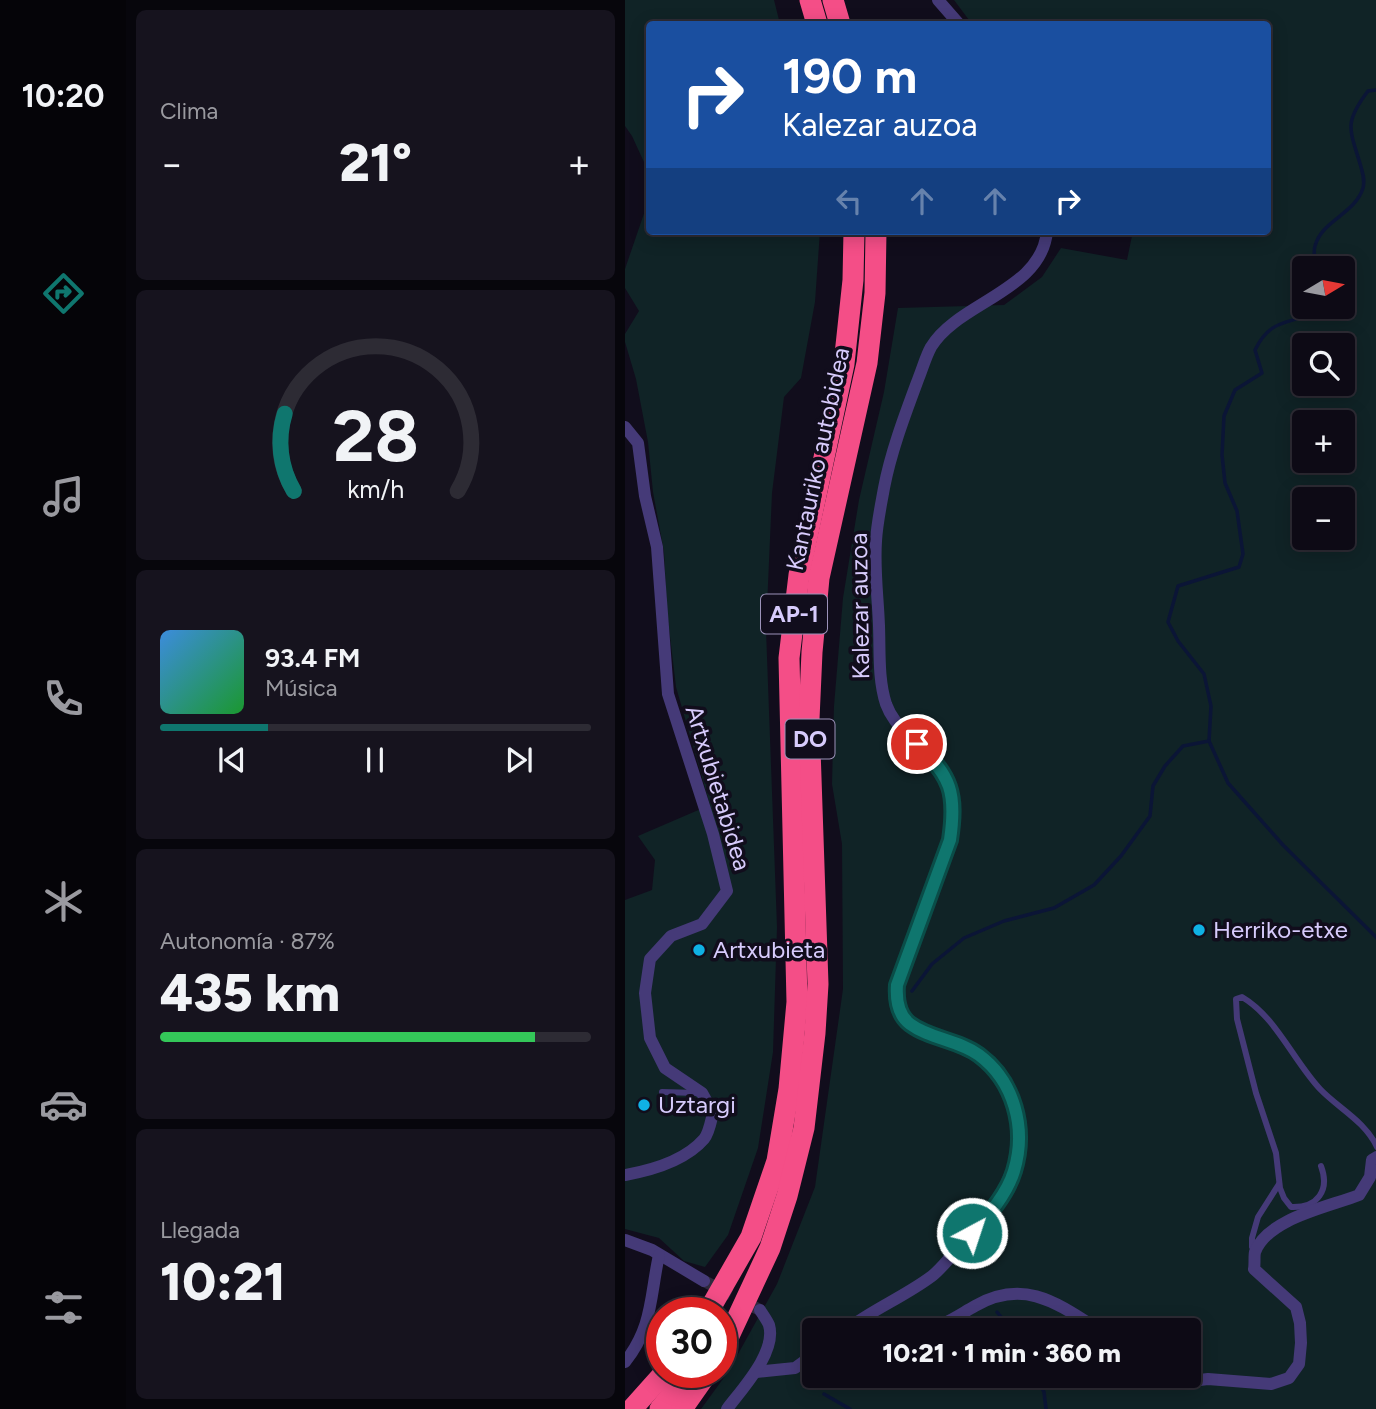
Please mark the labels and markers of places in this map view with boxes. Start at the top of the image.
pin [887,714,947,774]
place label: Herriko-etxe [1213,915,1348,944]
marker: Herriko-etxe [1191,922,1207,938]
place label: Artxubieta [713,935,825,964]
marker: Artxubieta [691,942,707,958]
place label: Uztargi [658,1090,736,1119]
marker: Uztargi [636,1097,652,1113]

